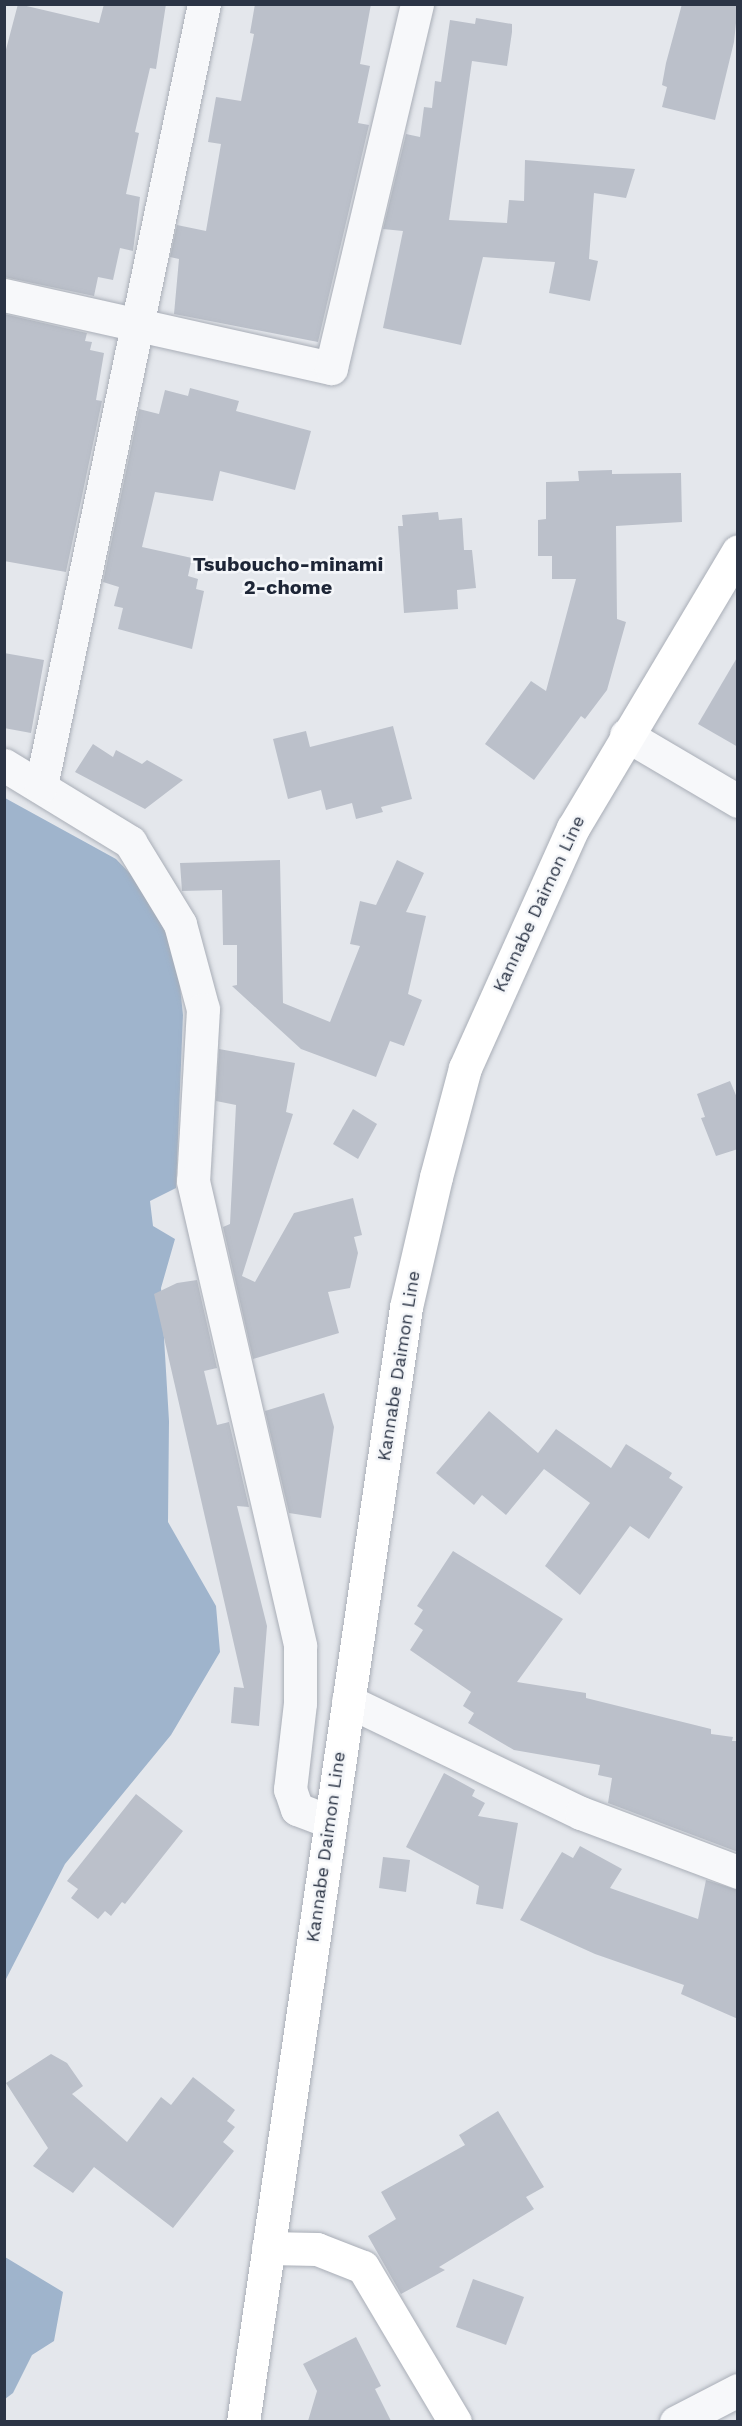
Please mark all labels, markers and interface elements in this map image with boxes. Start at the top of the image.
district label: Tsuboucho-minami 2-chome [193,552,383,599]
street label: Kannabe Daimon Line [489,812,589,996]
street label: Kannabe Daimon Line [373,1269,425,1463]
street label: Kannabe Daimon Line [302,1750,350,1944]

